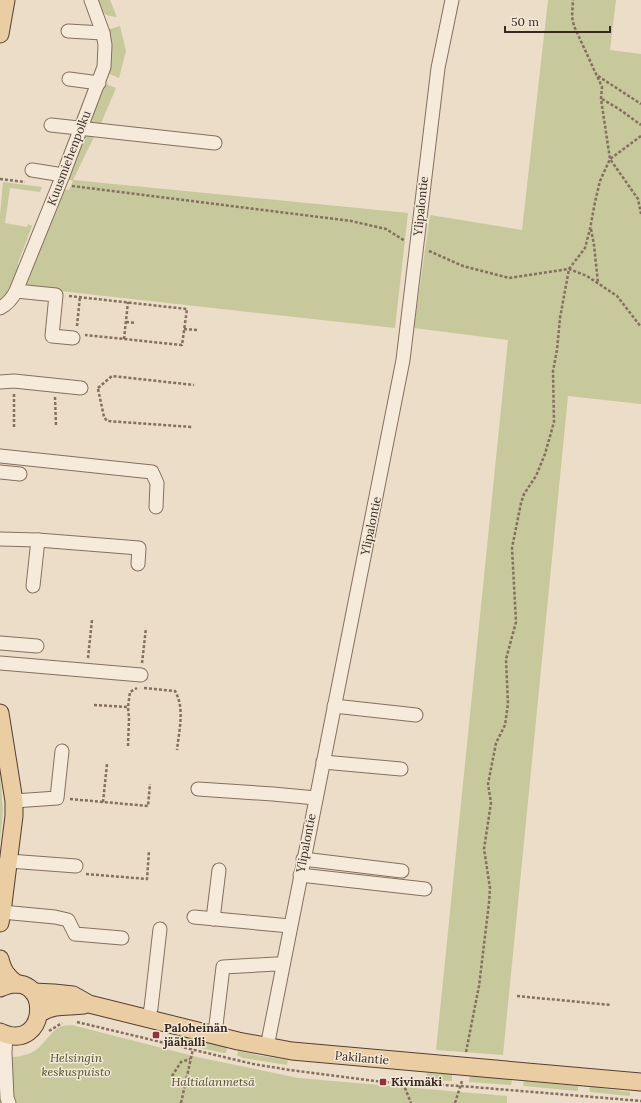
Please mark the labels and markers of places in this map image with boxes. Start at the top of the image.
place label: Paloheinän jäähalli [162,1020,228,1049]
marker: Paloheinän jäähalli [151,1030,161,1040]
place label: Kivimäki [391,1074,442,1089]
marker: Kivimäki [378,1077,388,1087]

